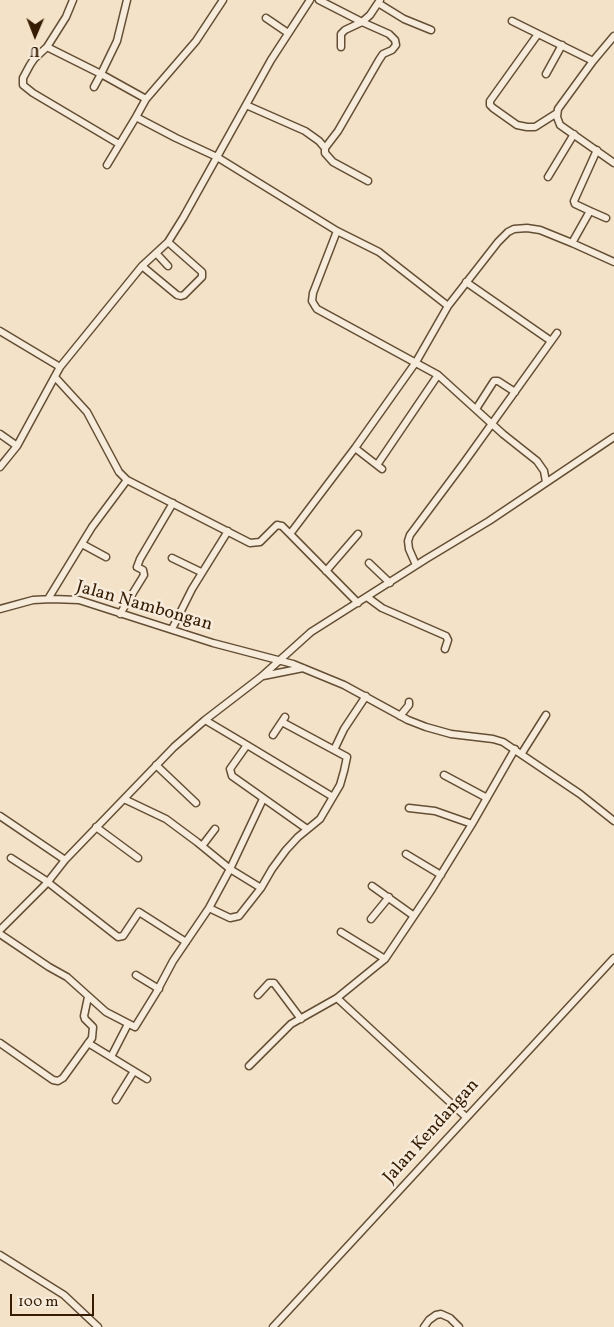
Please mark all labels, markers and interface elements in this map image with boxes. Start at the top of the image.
north arrow [10,10,60,60]
text: U [30,41,40,60]
street label: Jalan Nambongan [73,577,215,637]
street label: Jalan Kendangan [379,1075,485,1189]
scale bar [12,1284,96,1316]
text: 100 m [18,1292,58,1313]

